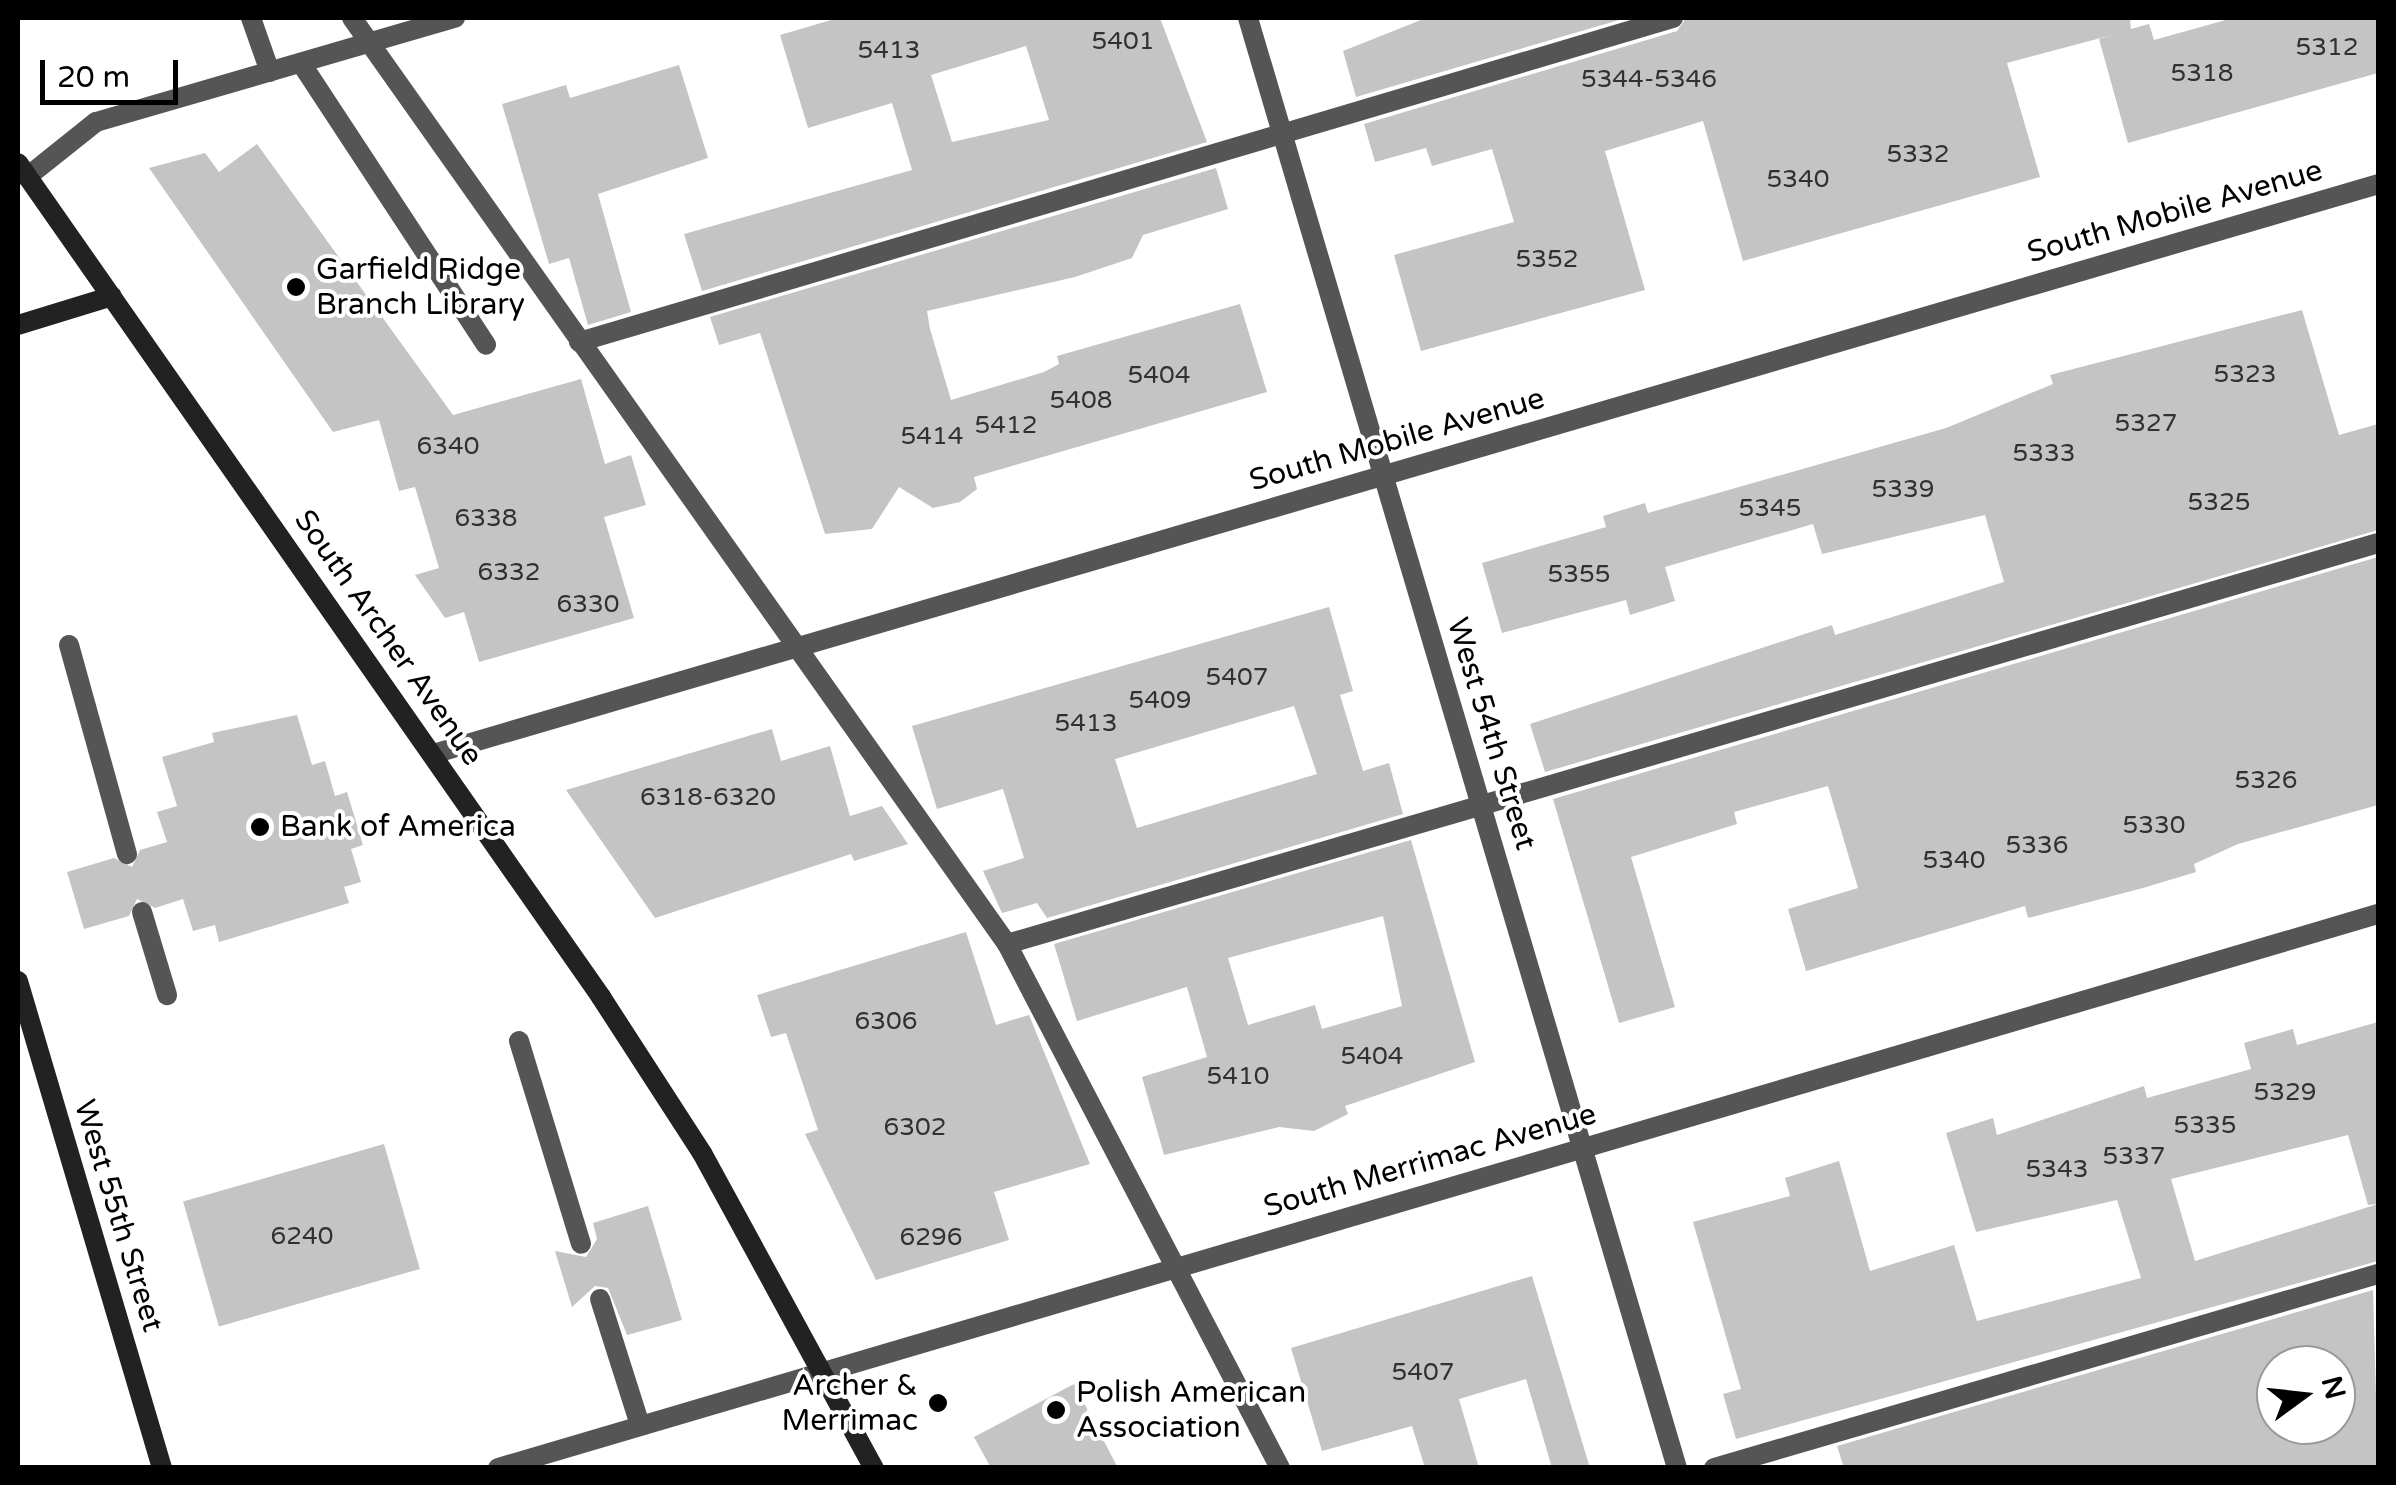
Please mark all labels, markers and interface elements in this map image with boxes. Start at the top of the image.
house number: 5401 [1092,26,1154,56]
house number: 5312 [2296,32,2358,62]
house number: 5413 [858,35,920,65]
scale bar [45,40,182,102]
house number: 5318 [2171,58,2233,88]
text: 20 m [57,59,130,96]
house number: 5344-5346 [1581,64,1717,94]
house number: 5332 [1887,139,1949,169]
street label: South Mobile Avenue [2023,153,2327,271]
house number: 5340 [1767,164,1829,194]
house number: 5352 [1516,244,1578,274]
place label: Garfield Ridge Branch Library [316,252,525,322]
marker: Garfield Ridge Branch Library [285,276,307,298]
house number: 5323 [2214,359,2276,389]
house number: 5404 [1128,360,1190,390]
street label: South Mobile Avenue [1245,381,1549,499]
house number: 5408 [1050,385,1112,415]
house number: 5327 [2115,408,2177,438]
house number: 5412 [975,410,1037,440]
house number: 5414 [901,421,963,451]
house number: 6340 [417,431,479,461]
house number: 5333 [2013,438,2075,468]
house number: 5339 [1872,474,1934,504]
house number: 5325 [2188,487,2250,517]
house number: 5345 [1739,493,1801,523]
street label: South Archer Avenue [286,503,490,773]
house number: 6338 [455,503,517,533]
house number: 6332 [478,557,540,587]
house number: 5355 [1548,559,1610,589]
house number: 6330 [557,589,619,619]
street label: West 54th Street [1439,614,1543,854]
house number: 5407 [1206,662,1268,692]
house number: 5409 [1129,685,1191,715]
house number: 5413 [1055,708,1117,738]
house number: 5326 [2235,765,2297,795]
house number: 6318-6320 [640,782,776,812]
place label: Bank of America [280,809,516,845]
house number: 5330 [2123,810,2185,840]
marker: Bank of America [249,816,271,838]
house number: 5336 [2006,830,2068,860]
house number: 5340 [1923,845,1985,875]
house number: 6306 [855,1006,917,1036]
house number: 5404 [1341,1041,1403,1071]
house number: 5410 [1207,1061,1269,1091]
house number: 5329 [2254,1077,2316,1107]
street label: West 55th Street [66,1096,170,1336]
street label: South Merrimac Avenue [1260,1096,1600,1226]
house number: 5335 [2174,1110,2236,1140]
house number: 6302 [884,1112,946,1142]
house number: 5337 [2103,1141,2165,1171]
house number: 5343 [2026,1154,2088,1184]
house number: 6240 [271,1221,333,1251]
house number: 6296 [900,1222,962,1252]
north arrow [2256,1345,2356,1445]
house number: 5407 [1392,1357,1454,1387]
place label: Archer & Merrimac [782,1368,918,1438]
text: N [2314,1372,2352,1403]
place label: Polish American Association [1076,1375,1306,1446]
marker: Archer & Merrimac [927,1392,949,1414]
marker: Polish American Association [1045,1399,1067,1421]

